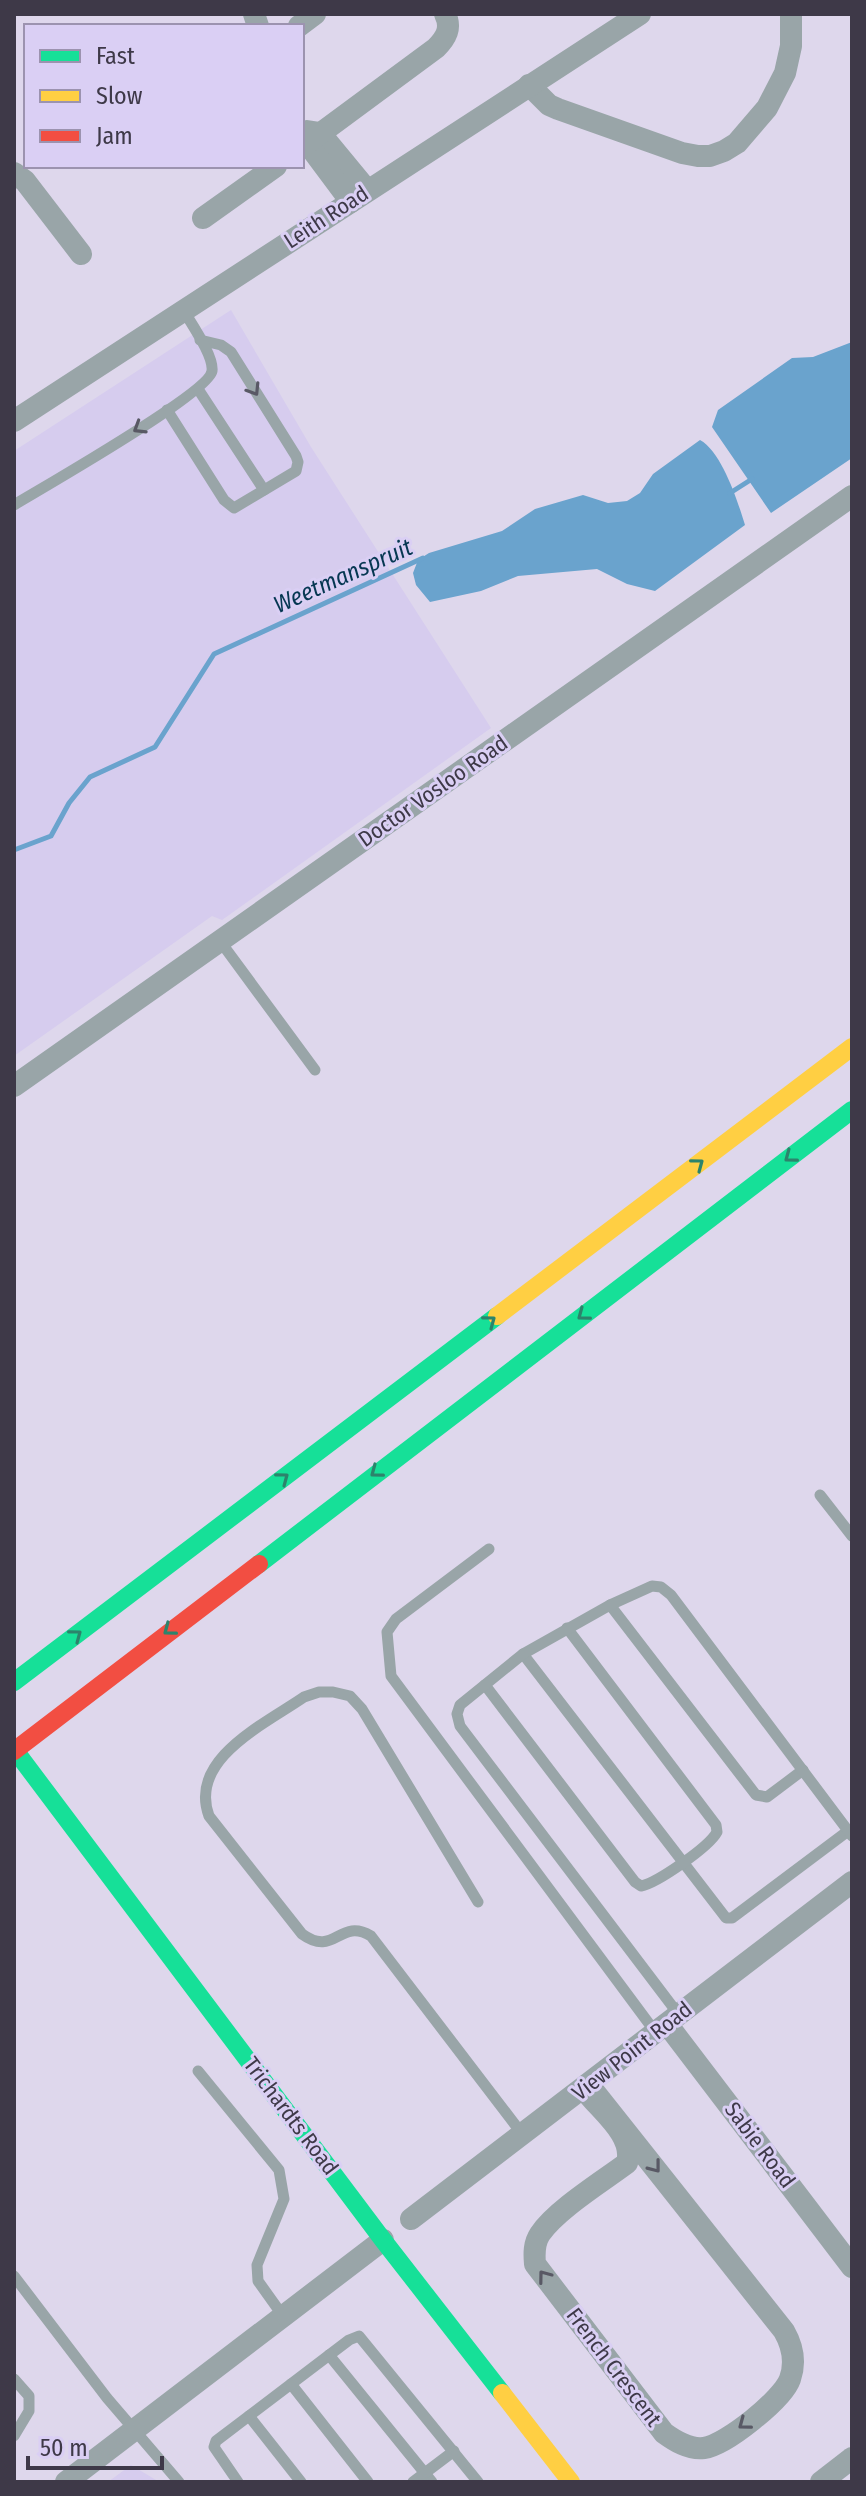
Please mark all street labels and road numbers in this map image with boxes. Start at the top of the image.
street label: Leith Road [279,180,373,254]
street label: Doctor Vosloo Road [353,729,513,853]
street label: View Point Road [567,1996,697,2106]
street label: Trichardts Road [238,2052,344,2180]
street label: Sabie Road [719,2097,801,2193]
street label: French Crescent [561,2302,668,2432]

